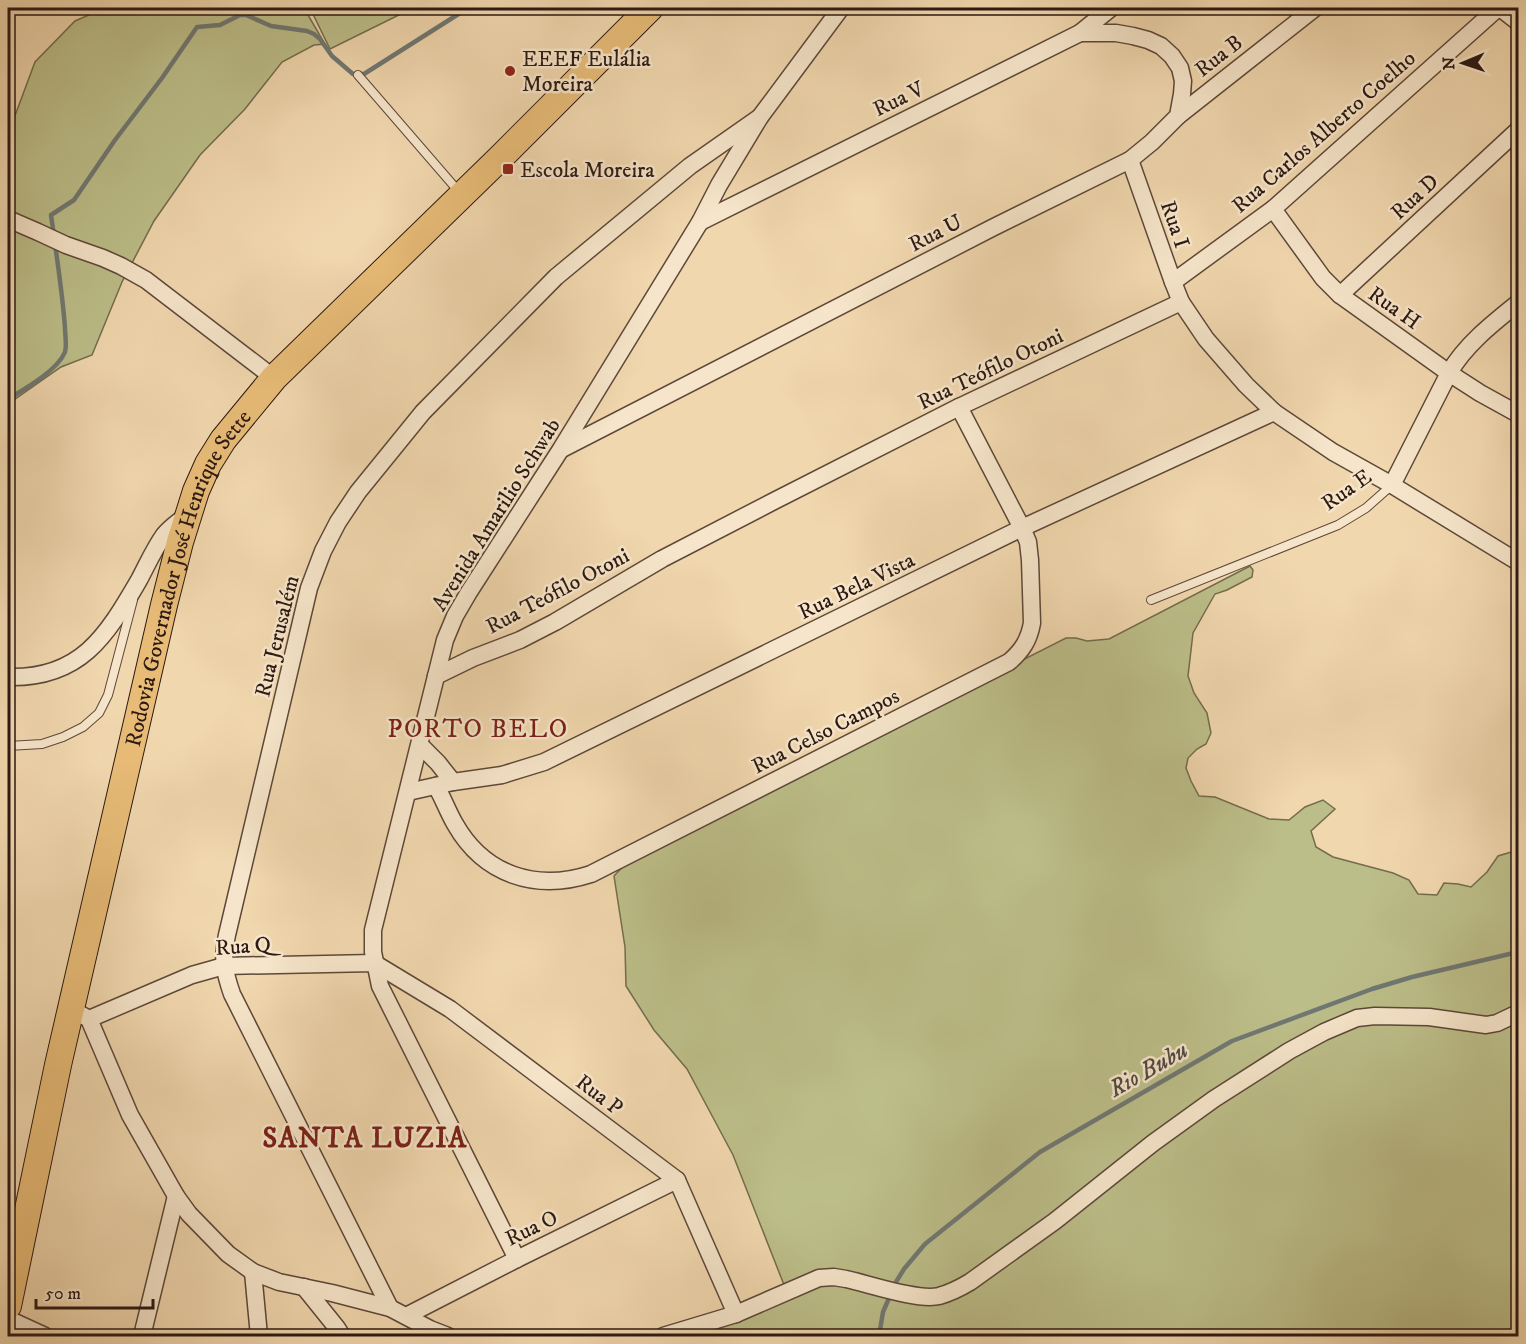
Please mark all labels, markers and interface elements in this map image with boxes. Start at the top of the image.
street label: Rua B [1190,29,1248,83]
north arrow [1433,33,1493,93]
street label: Rua Carlos Alberto Coelho [1227,45,1421,219]
place label: EEEF Eulália Moreira [522,46,651,98]
text: N [1439,57,1459,70]
marker: EEEF Eulália Moreira [503,64,517,78]
street label: Rua V [869,75,929,123]
place label: Escola Moreira [520,157,655,184]
marker: Escola Moreira [501,162,515,176]
street label: Rua D [1385,168,1445,226]
street label: Rua I [1154,197,1195,252]
street label: Rua U [904,209,967,258]
street label: Rua H [1363,281,1426,336]
street label: Rua Teófilo Otoni [914,322,1068,416]
street label: Rodovia Governador José Henrique Sette [120,405,257,749]
street label: Avenida Amarilio Schwab [426,413,567,616]
street label: Rua E [1317,463,1377,517]
street label: Rua Teófilo Otoni [481,542,634,640]
street label: Rua Bela Vista [794,546,920,626]
street label: Rua Jerusalém [249,573,306,700]
street label: Rua Celso Campos [747,683,904,780]
district label: PORTO BELO [387,713,569,746]
street label: Rua Q [214,930,281,962]
water label: Rio Bubu [1103,1035,1193,1105]
street label: Rua P [570,1069,628,1122]
district label: SANTA LUZIA [262,1121,468,1156]
street label: Rua O [501,1204,562,1253]
scale bar [36,1272,153,1310]
text: 50 m [45,1283,81,1305]

